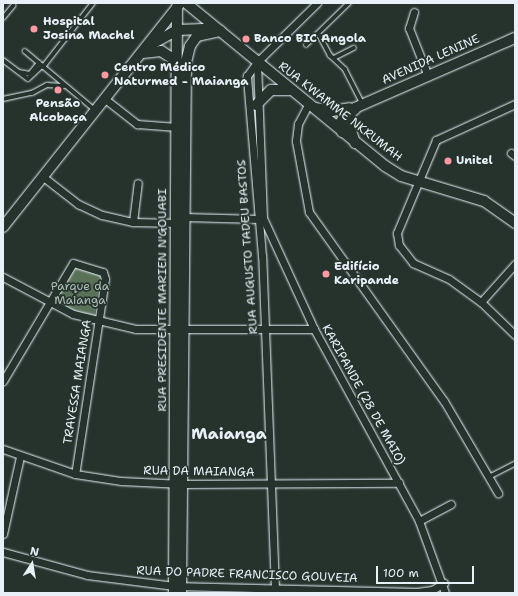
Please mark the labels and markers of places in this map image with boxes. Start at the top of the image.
place label: Hospital Josina Machel [43,15,134,43]
marker: Hospital Josina Machel [28,23,40,35]
place label: Banco BIC Angola [254,32,366,46]
marker: Banco BIC Angola [241,34,251,44]
place label: Centro Médico Naturmed - Maianga [114,61,248,89]
marker: Centro Médico Naturmed - Maianga [99,69,111,81]
marker: Pensão Alcobaça [53,85,63,95]
place label: Pensão Alcobaça [29,97,87,125]
place label: Unitel [456,154,493,168]
marker: Unitel [443,156,453,166]
place label: Edifício Karipande [334,260,399,288]
marker: Edifício Karipande [321,269,331,279]

